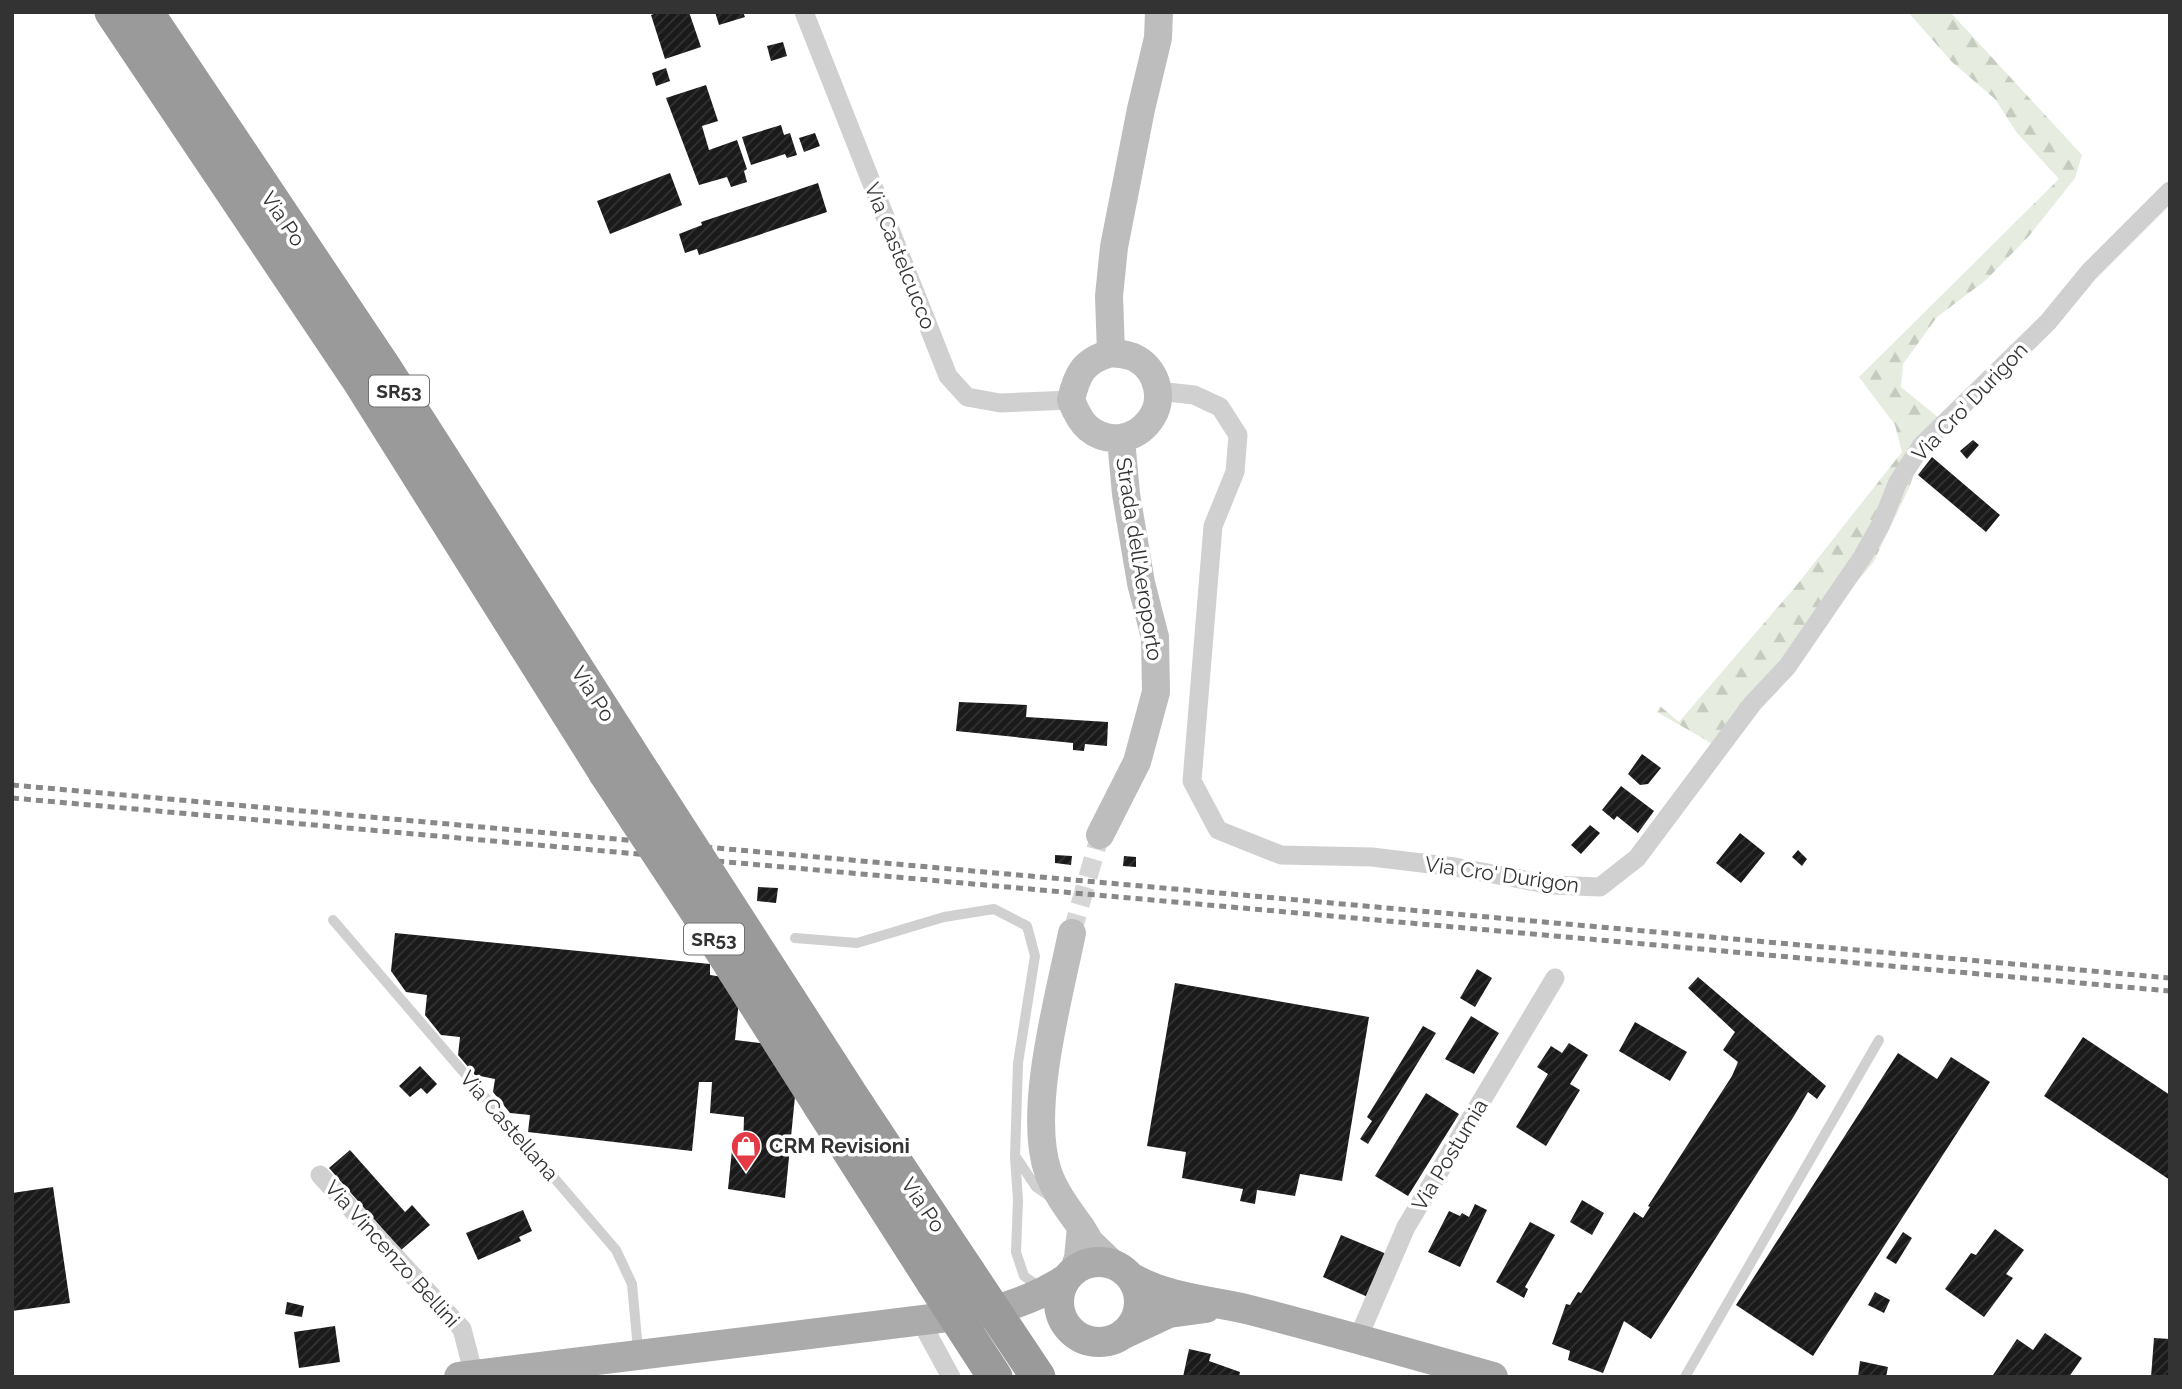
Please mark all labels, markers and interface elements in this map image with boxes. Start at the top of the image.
street label: Via Castelcucco [860,179,941,333]
street label: Via Po [256,186,311,251]
street label: Via Cro' Durigon [1907,337,2033,466]
road number: SR53 [369,376,429,406]
street label: Strada dell'Aeroporto [1111,456,1168,662]
street label: Via Po [566,661,621,726]
street label: Via Cro' Durigon [1423,851,1581,898]
road number: SR53 [684,923,744,954]
street label: Via Castellana [455,1066,564,1186]
street label: Via Postumia [1406,1094,1493,1215]
shop icon: CRM Revisioni [729,1129,763,1173]
place label: CRM Revisioni [769,1133,910,1158]
street label: Via Po [896,1172,951,1237]
street label: Via Vincenzo Bellini [320,1175,465,1332]

